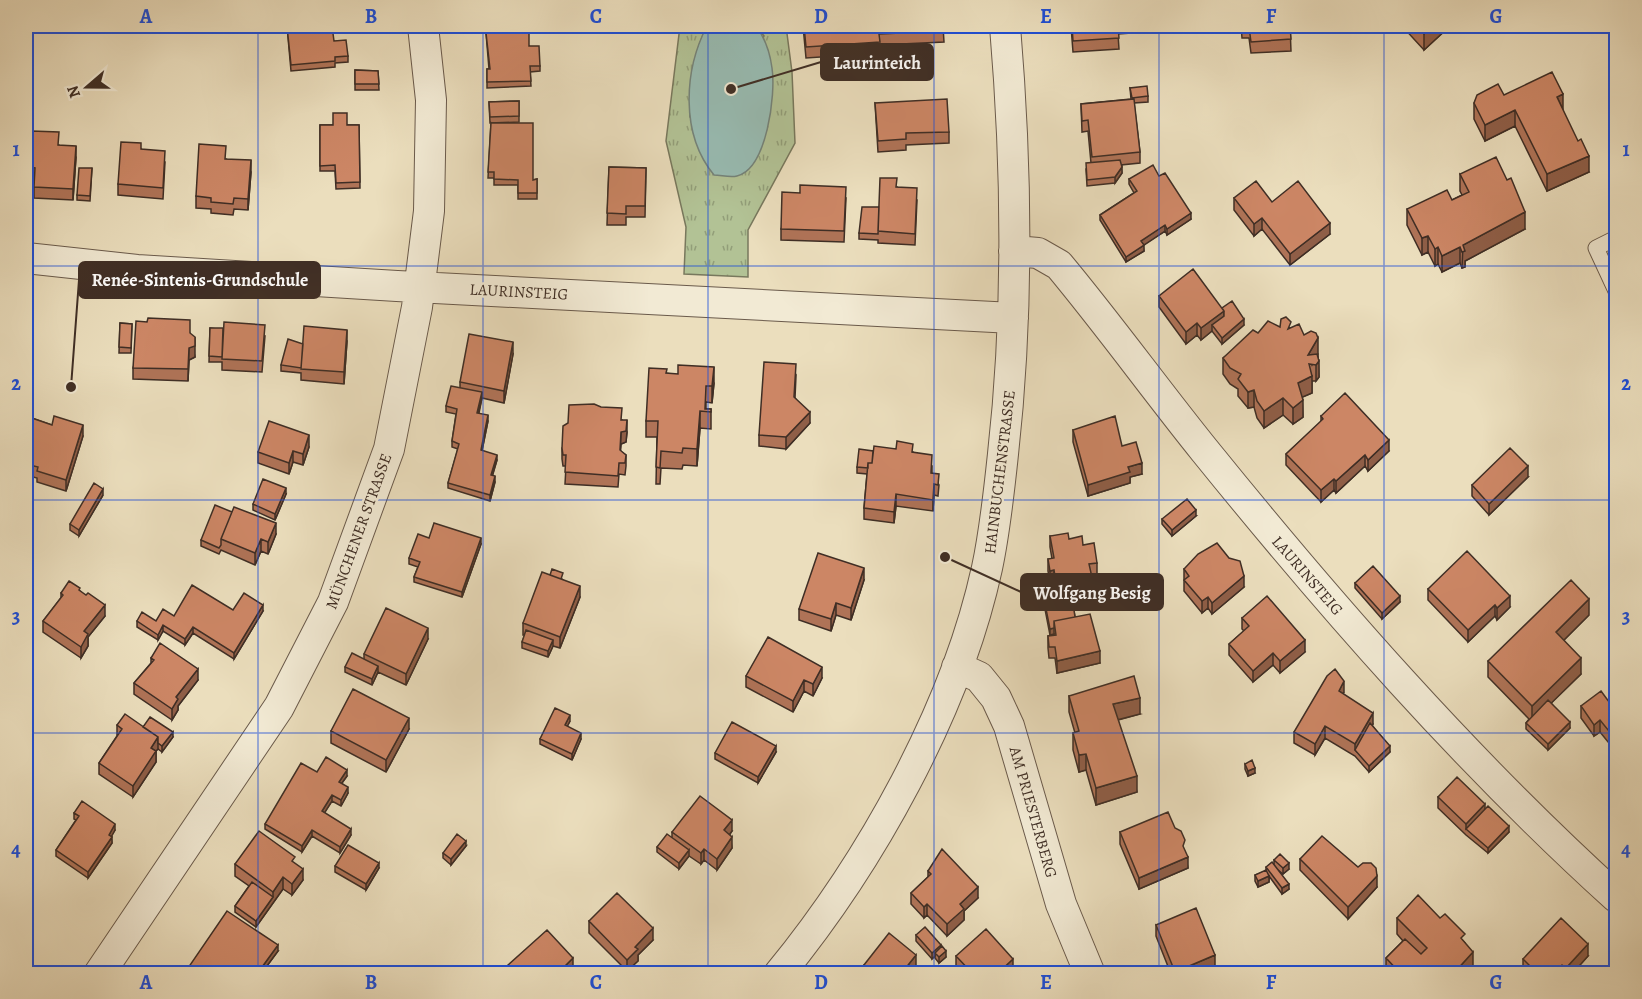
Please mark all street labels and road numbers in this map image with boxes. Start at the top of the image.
street label: LAURINSTEIG [469,278,569,306]
street label: HAINBUCHENSTRASSE [979,389,1021,555]
street label: MÜNCHENER STRASSE [321,450,397,612]
street label: LAURINSTEIG [1267,531,1348,620]
street label: AM PRIESTERBERG [1003,743,1062,881]

